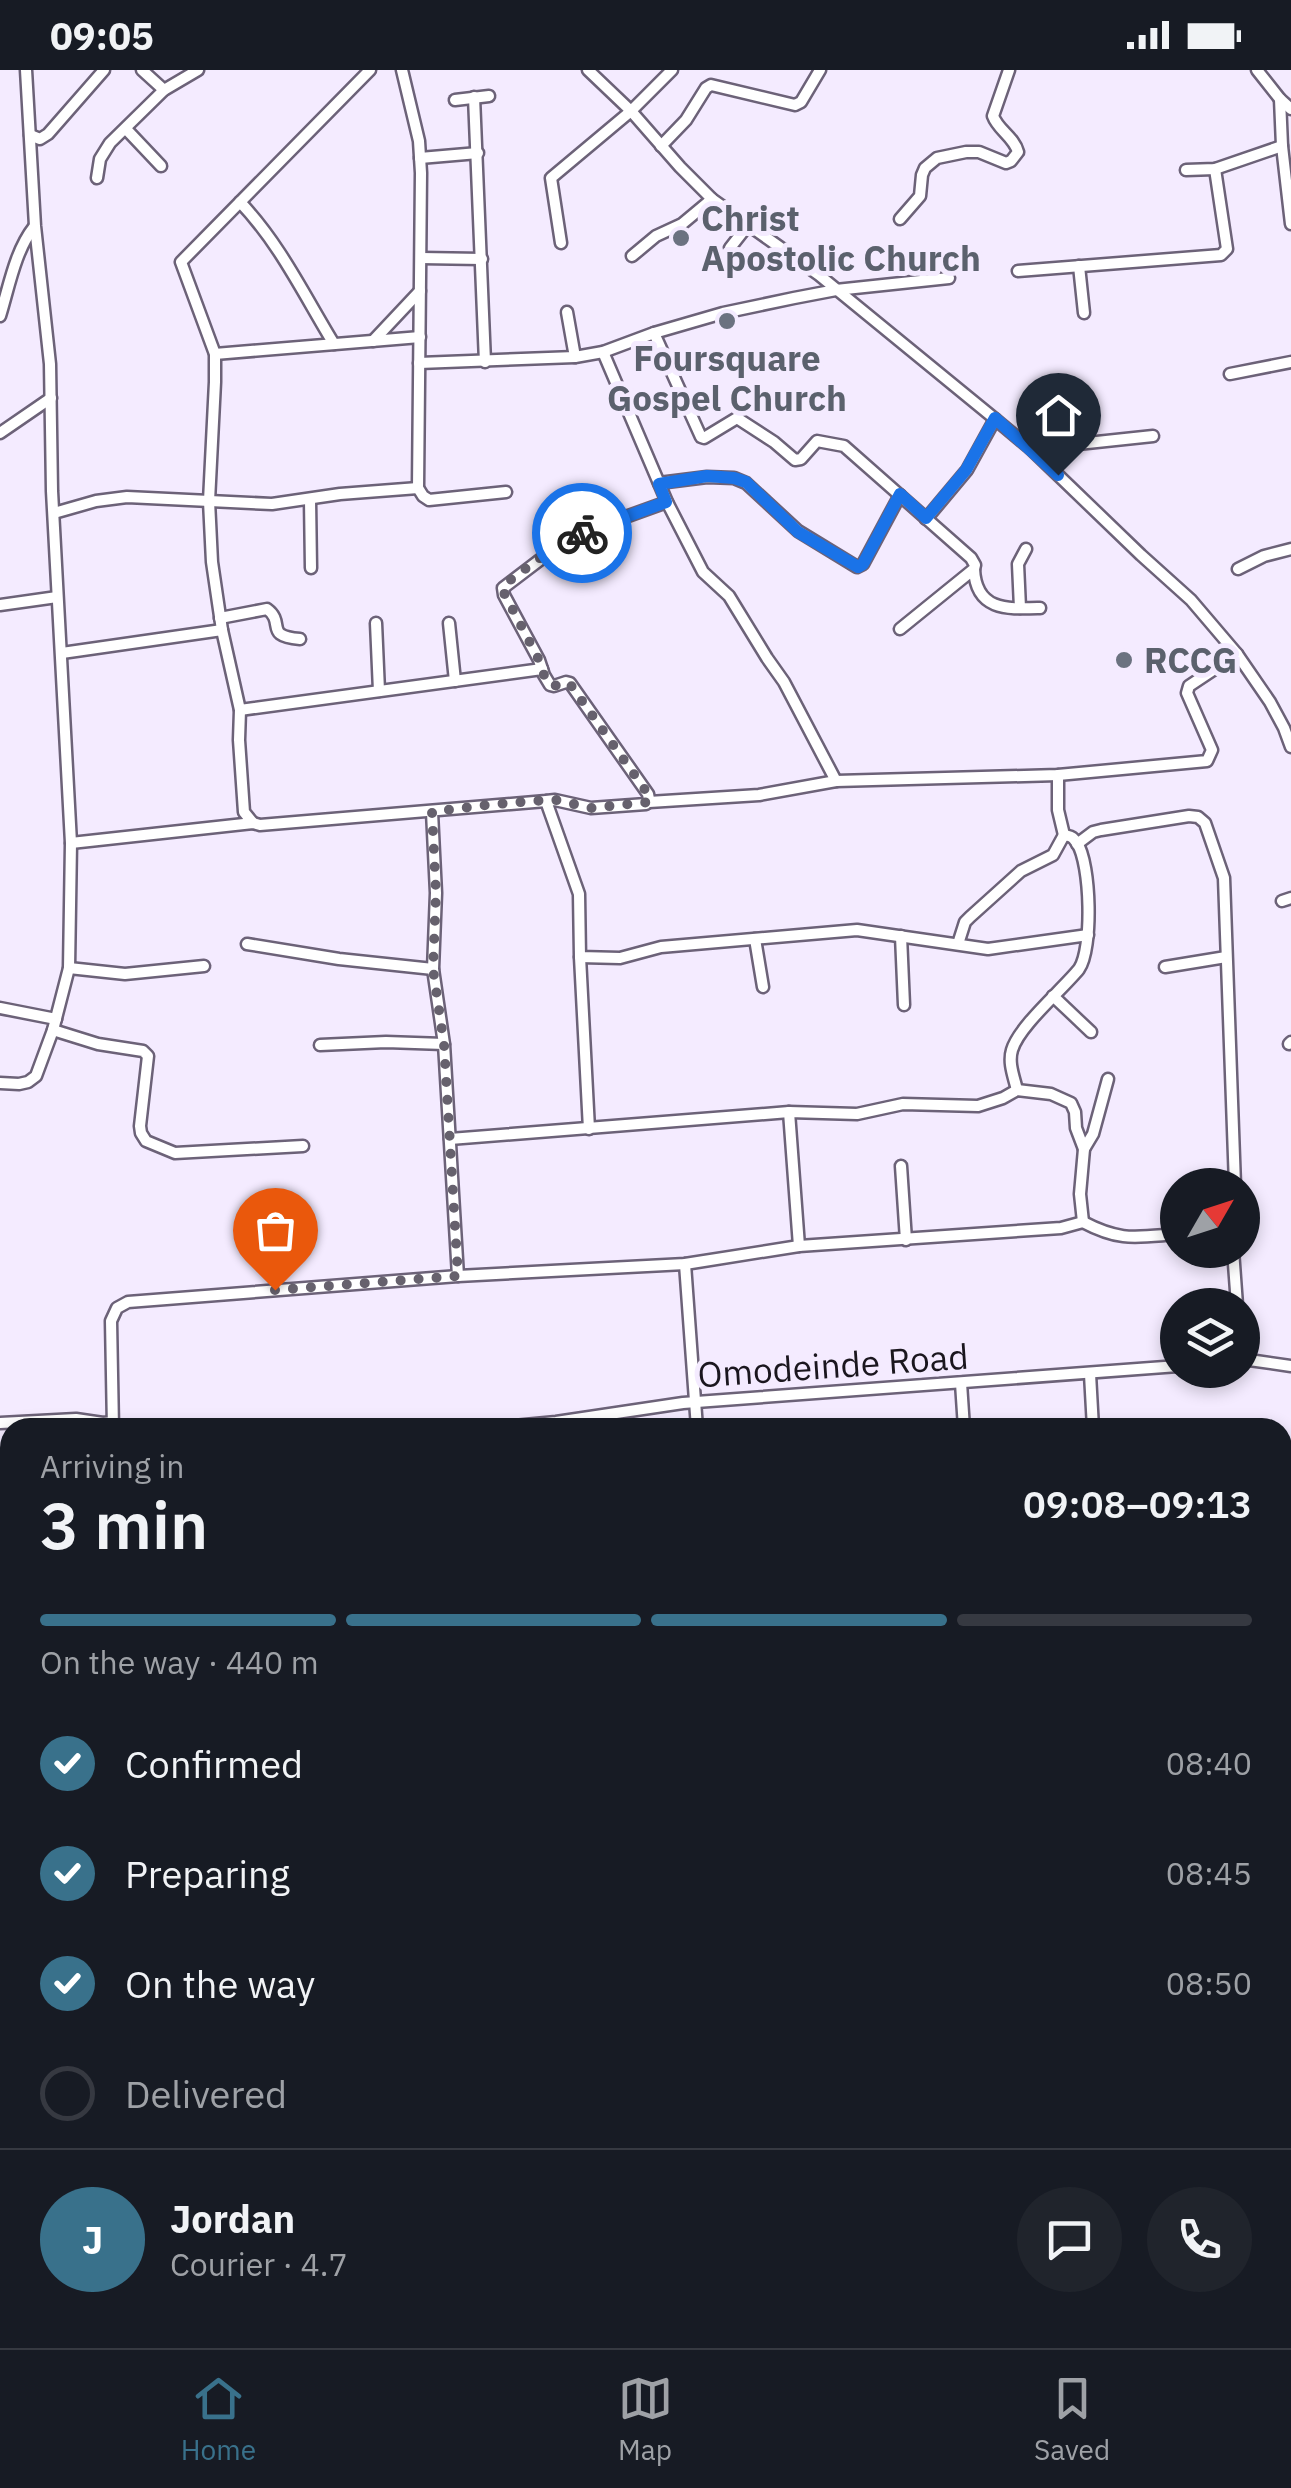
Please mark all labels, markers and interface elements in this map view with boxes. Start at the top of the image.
text: 09:05 [50,11,154,60]
place label: Christ Apostolic Church [701,195,981,281]
marker: Christ Apostolic Church [670,227,692,249]
marker: Foursquare Gospel Church [716,310,738,332]
place label: Foursquare Gospel Church [607,335,847,421]
pin [1016,373,1101,476]
icon: home [1031,388,1086,443]
courier [532,483,632,583]
icon: bike [555,506,610,561]
place label: RCCG [1144,637,1237,683]
marker: RCCG [1113,649,1135,671]
north arrow [1160,1168,1260,1268]
map controls [1160,1168,1260,1388]
pin [233,1188,318,1291]
icon: bag [248,1203,303,1258]
button: layers [1160,1288,1260,1388]
street label: Omodeinde Road [696,1333,970,1397]
text: Arriving in [40,1445,185,1487]
text: 09:08–09:13 [1023,1479,1252,1528]
text: 3 min [40,1482,208,1567]
text: On the way · 440 m [40,1641,319,1683]
icon: check [40,1736,95,1791]
text: Confirmed [125,1739,303,1788]
text: 08:40 [1166,1742,1252,1784]
icon: check [40,1846,95,1901]
text: Preparing [125,1849,290,1898]
text: 08:45 [1166,1852,1252,1894]
icon: check [40,1956,95,2011]
text: On the way [125,1959,315,2008]
text: 08:50 [1166,1962,1252,2004]
text: Delivered [125,2069,287,2118]
button: chat [1017,2187,1122,2292]
button: phone [1147,2187,1252,2292]
text: Jordan [170,2194,295,2243]
text: J [82,2215,103,2264]
text: Courier · 4.7 [170,2243,348,2285]
tab: Home [181,2371,256,2468]
tab: Map [618,2371,673,2468]
tab: Saved [1034,2371,1110,2468]

